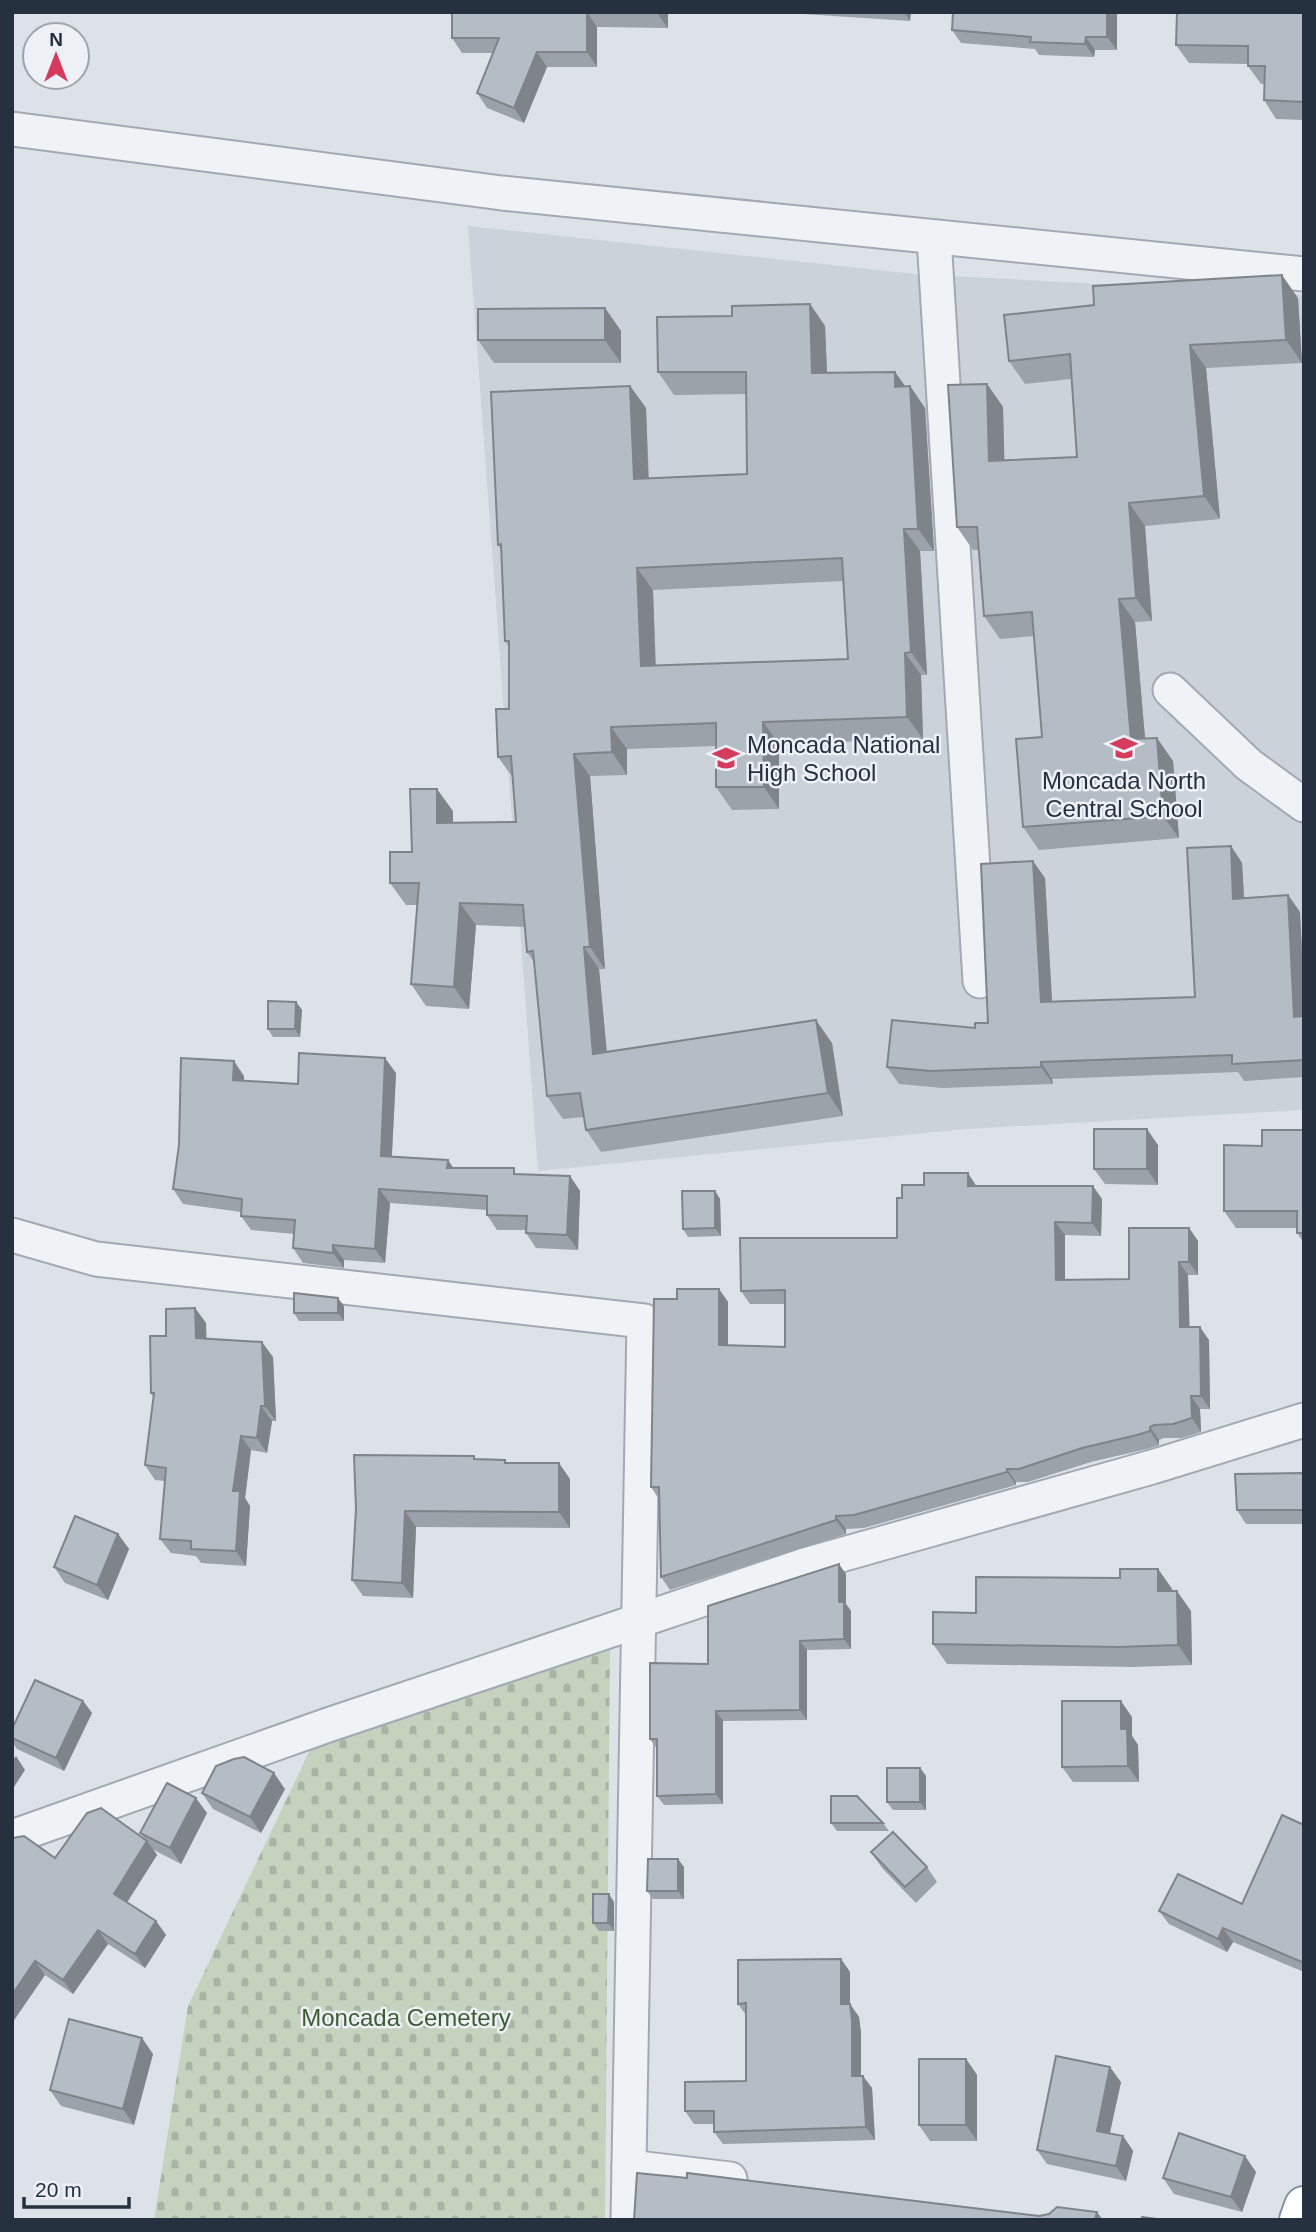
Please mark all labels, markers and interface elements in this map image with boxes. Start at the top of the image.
north arrow [21,21,91,91]
text: N [49,29,63,50]
place label: Moncada National High School [747,731,940,786]
school or university icon: Moncada North Central School [1109,733,1139,763]
school or university icon: Moncada National High School [711,743,741,773]
place label: Moncada North Central School [1042,767,1206,822]
park label: Moncada Cemetery [301,2004,511,2031]
scale bar [24,2166,130,2210]
text: 20 m [35,2178,82,2201]

